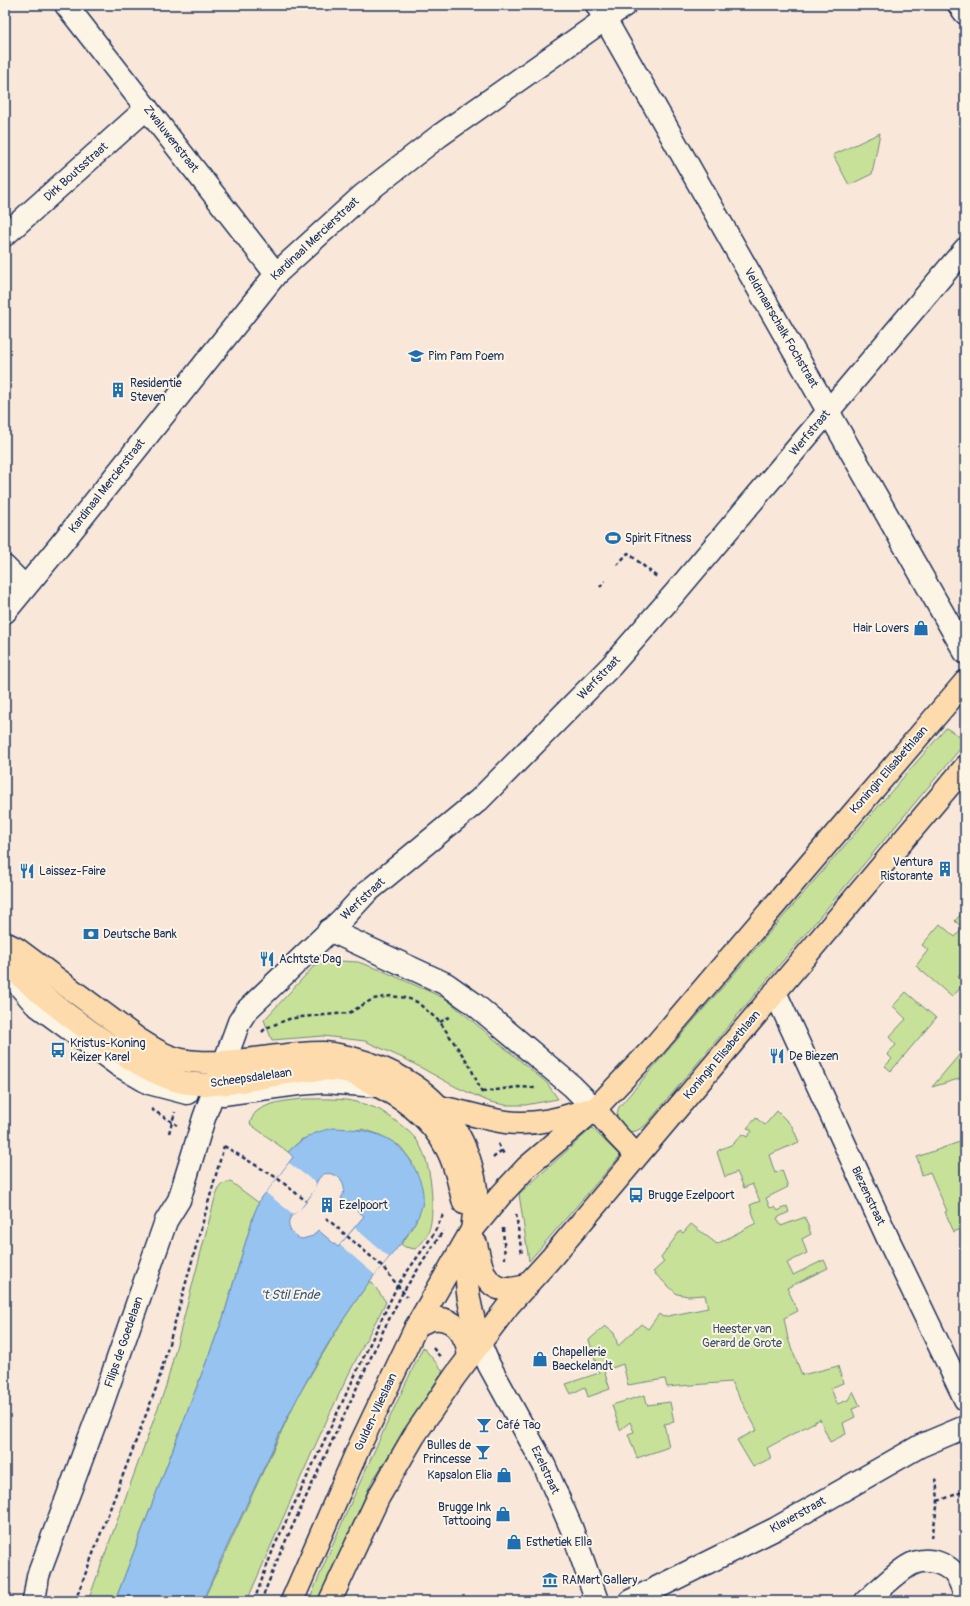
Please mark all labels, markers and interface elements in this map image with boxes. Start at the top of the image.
street label: Zwaluwenstraat [140,103,202,176]
street label: Dirk Boutsstraat [41,139,111,205]
street label: Kardinaal Mercierstraat [268,194,362,284]
street label: Veldmaarschalk Fochstraat [741,265,822,391]
school or university icon: Pim Pam Poem [407,347,425,365]
place label: Pim Pam Poem [428,349,505,364]
place label: Residentie Steven [130,376,182,405]
building icon: Residentie Steven [109,381,127,399]
street label: Werfstraat [786,407,834,459]
street label: Kardinaal Mercierstraat [66,436,149,536]
sports icon: Spirit Fitness [604,529,622,547]
place label: Spirit Fitness [625,531,692,546]
shop icon: Hair Lovers [912,619,930,637]
place label: Hair Lovers [853,621,910,636]
street label: Werfstraat [574,653,624,703]
street label: Koningin Elisabethlaan [847,723,931,817]
place label: Ventura Ristorante [880,855,933,884]
building icon: Ventura Ristorante [936,860,954,878]
restaurant icon: Laissez-Faire [18,862,36,880]
place label: Laissez-Faire [39,864,106,879]
street label: Werfstraat [338,875,389,923]
bank icon: Deutsche Bank [82,925,100,943]
place label: Deutsche Bank [103,927,177,942]
restaurant icon: Achtste Dag [258,950,276,968]
place label: Achtste Dag [279,952,341,967]
street label: Koningin Elisabethlaan [680,1007,764,1103]
place label: Kristus-Koning Keizer Karel [70,1036,146,1065]
bus stop icon: Kristus-Koning Keizer Karel [49,1041,67,1059]
restaurant icon: De Biezen [768,1047,786,1065]
place label: De Biezen [789,1049,839,1064]
street label: Scheepsdalelaan [209,1065,293,1091]
street label: Biezenstraat [848,1164,888,1228]
bus stop icon: Brugge Ezelpoort [627,1186,645,1204]
place label: Brugge Ezelpoort [648,1188,735,1203]
building icon: Ezelpoort [318,1196,336,1214]
place label: Ezelpoort [339,1198,388,1213]
water label: 't Stil Ende [261,1287,321,1303]
street label: Filips de Goedelaan [101,1294,147,1389]
park label: Heester van Gerard de Grote [702,1322,782,1351]
place label: Chapellerie Baeckelandt [552,1345,613,1374]
shop icon: Chapellerie Baeckelandt [531,1350,549,1368]
street label: Gulden-Vlieslaan [351,1370,401,1453]
bar icon: Café Tao [475,1416,493,1434]
place label: Café Tao [496,1418,541,1433]
place label: Bulles de Princesse [423,1438,471,1467]
bar icon: Bulles de Princesse [474,1443,492,1461]
street label: Ezelstraat [527,1444,563,1497]
shop icon: Kapsalon Elia [495,1466,513,1484]
place label: Kapsalon Elia [427,1468,492,1483]
street label: Klaverstraat [768,1493,829,1536]
place label: Brugge Ink Tattooing [438,1500,491,1529]
shop icon: Brugge Ink Tattooing [494,1505,512,1523]
shop icon: Esthetiek Ella [505,1533,523,1551]
place label: Esthetiek Ella [526,1535,592,1550]
museum icon: RAMart Gallery [541,1571,559,1589]
place label: RAMart Gallery [562,1573,637,1588]

